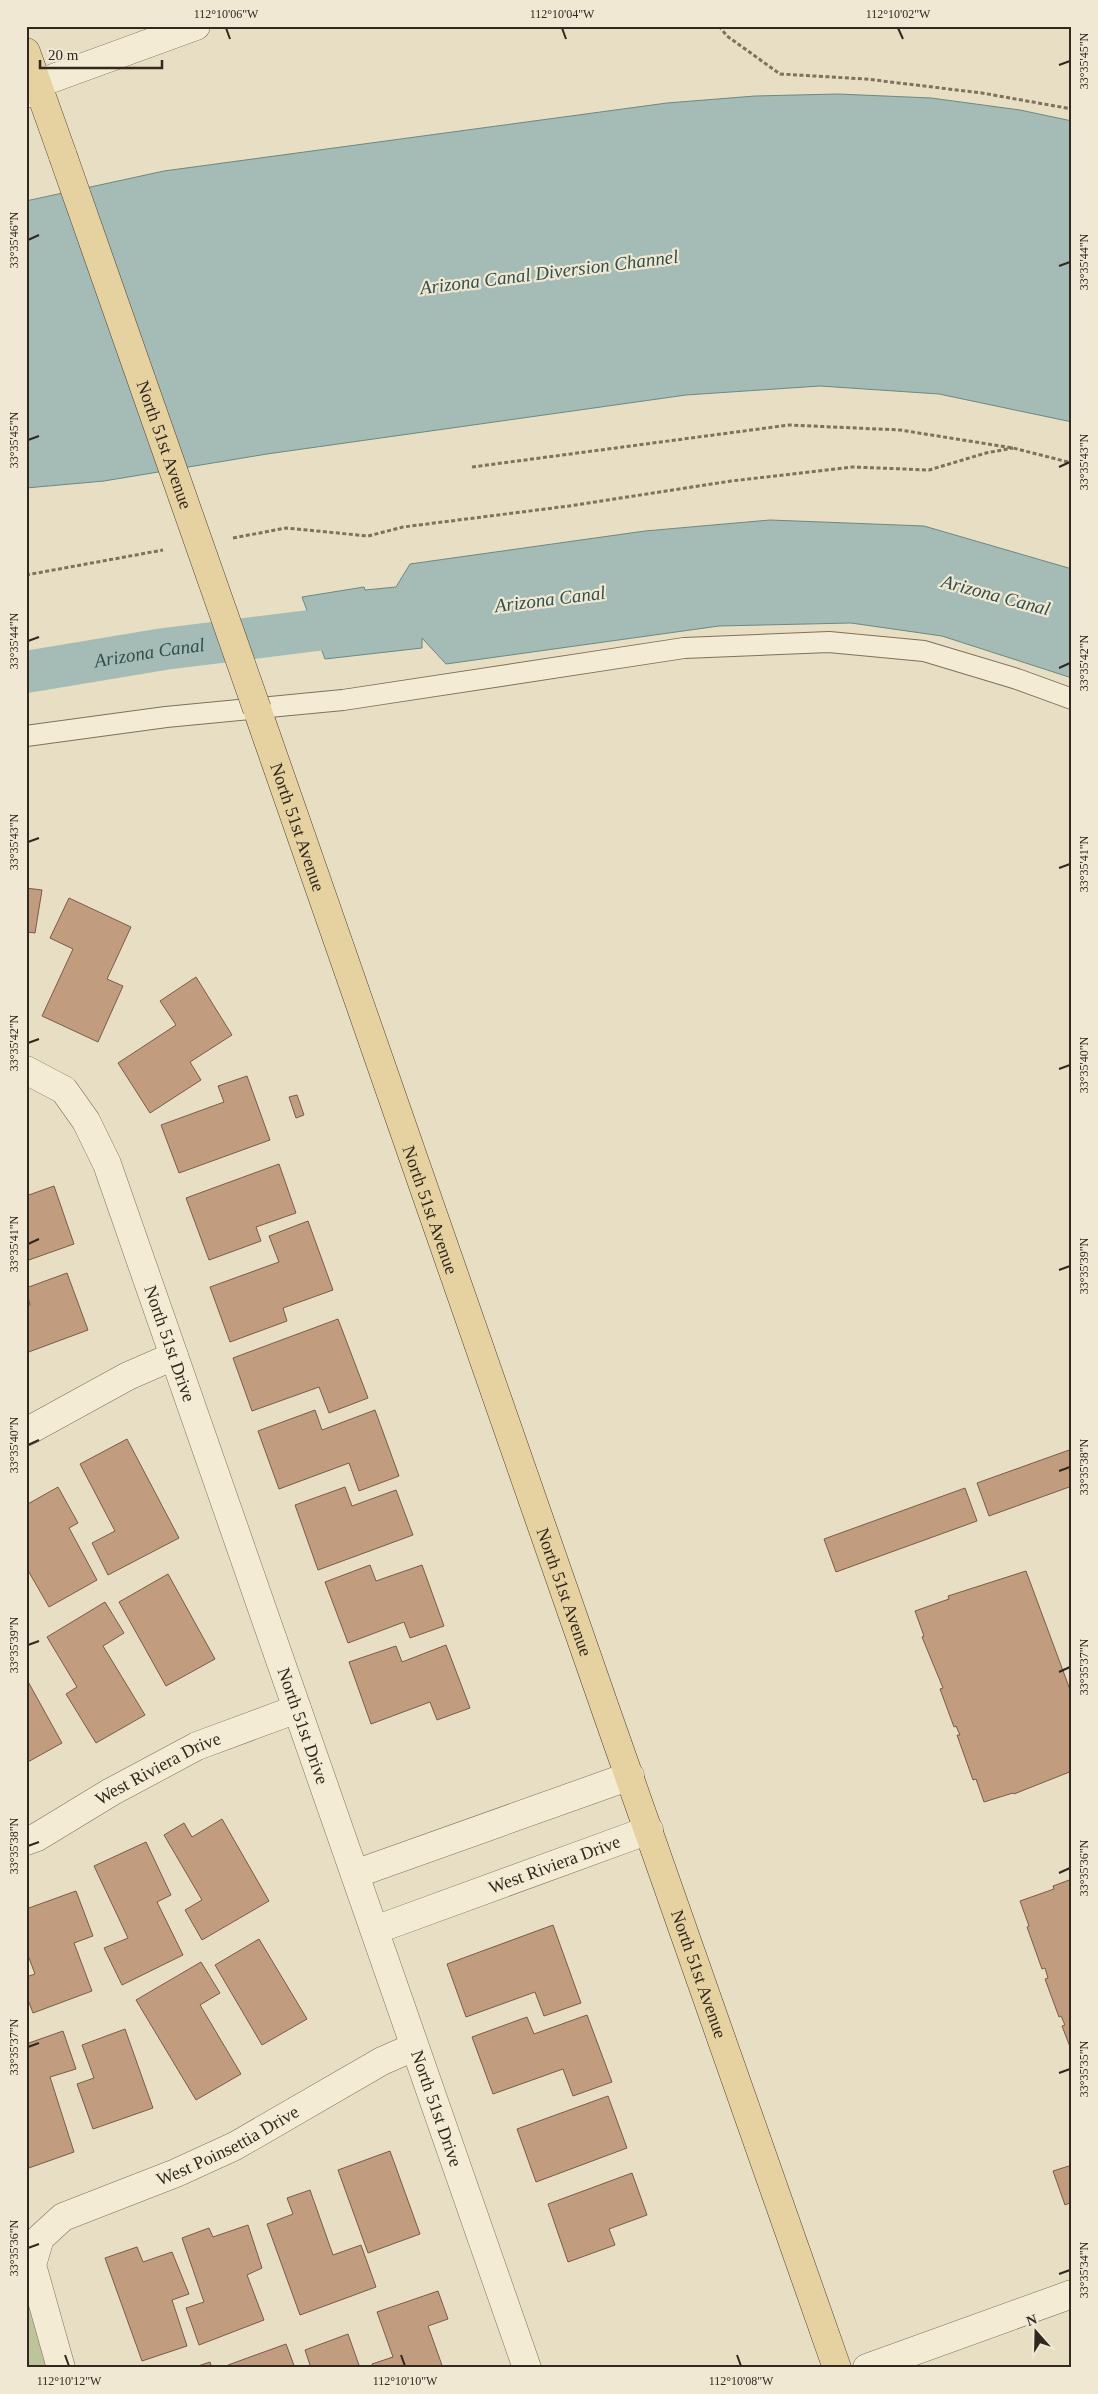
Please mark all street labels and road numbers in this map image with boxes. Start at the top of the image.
street label: North 51st Avenue [133,378,196,512]
street label: North 51st Avenue [266,760,329,894]
street label: North 51st Avenue [398,1143,462,1277]
street label: North 51st Drive [140,1283,199,1404]
street label: North 51st Avenue [532,1525,596,1659]
street label: North 51st Drive [273,1665,333,1787]
street label: West Riviera Drive [92,1728,223,1809]
street label: West Riviera Drive [486,1831,623,1898]
street label: North 51st Avenue [667,1907,731,2041]
street label: North 51st Drive [407,2047,466,2169]
street label: West Poinsettia Drive [154,2101,302,2190]

